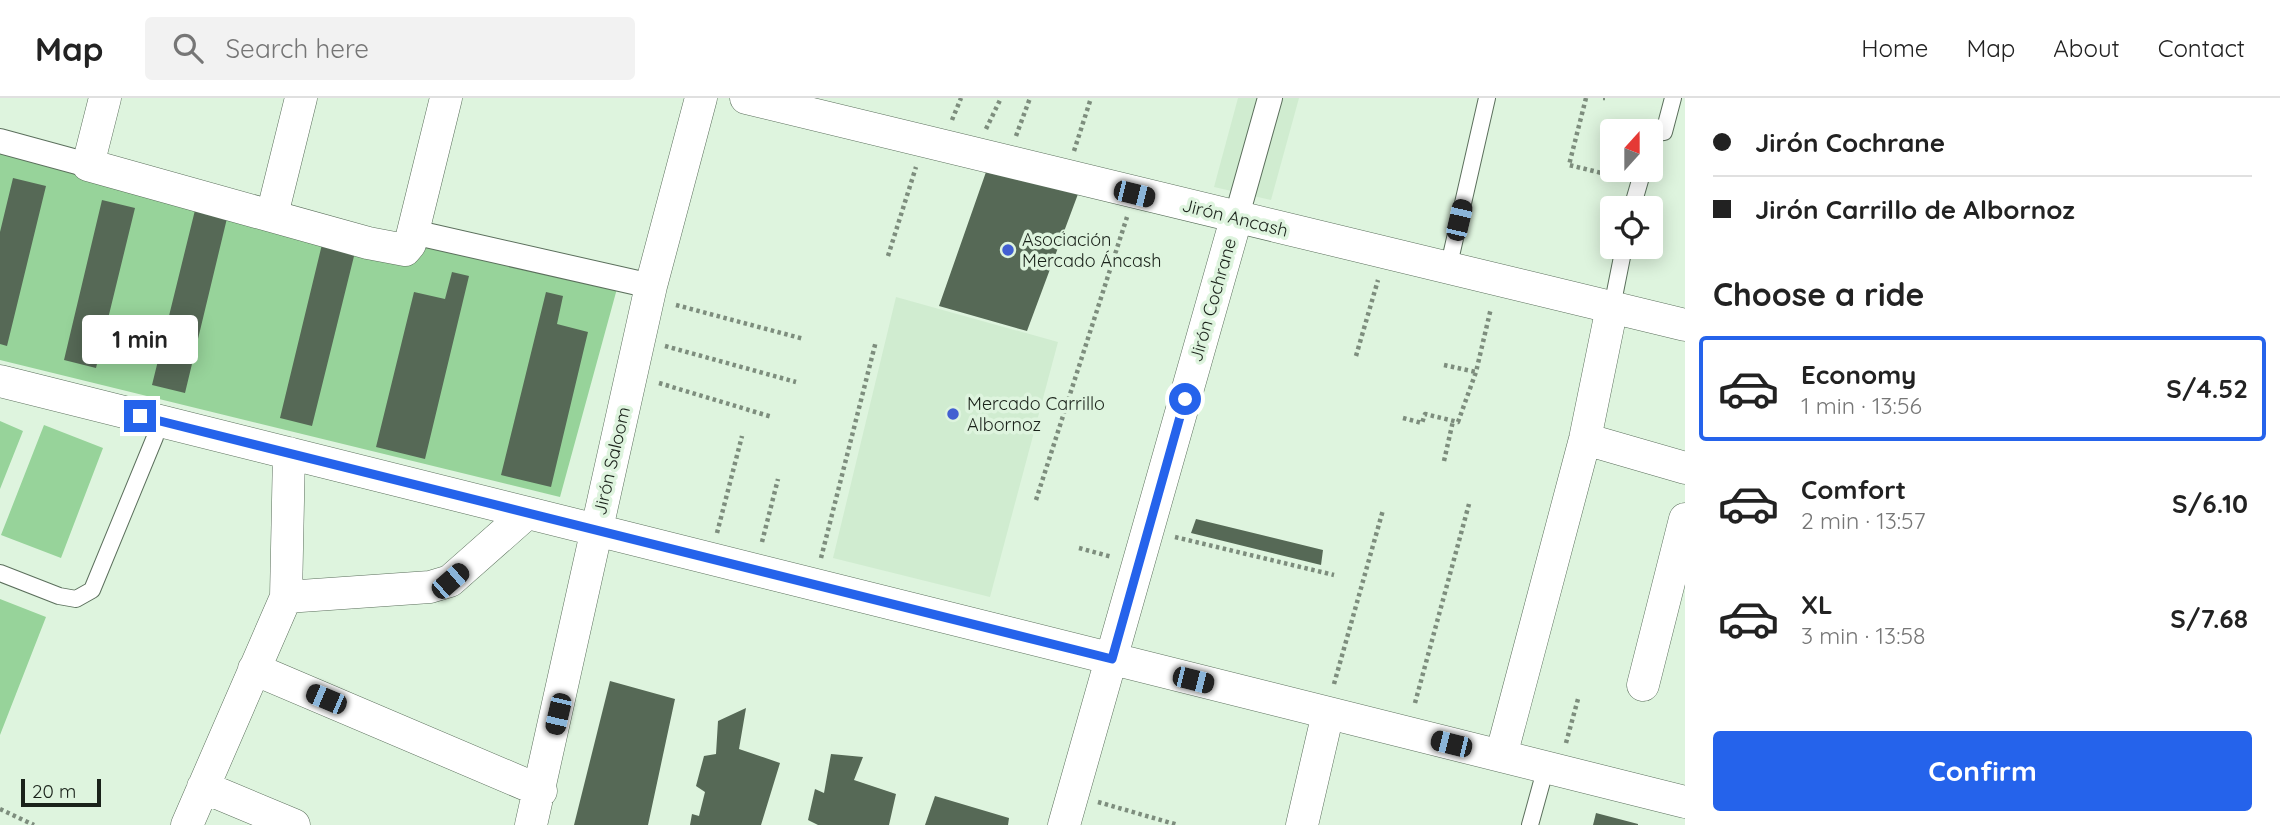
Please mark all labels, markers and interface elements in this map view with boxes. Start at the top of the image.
search box [145,17,635,80]
text: Map [35,28,103,69]
icon: search [169,29,207,67]
text: Search here [225,32,369,65]
text: Home [1861,33,1928,63]
text: Map [1966,33,2015,63]
text: About [2053,33,2120,63]
text: Contact [2158,33,2245,63]
north arrow [1600,119,1662,182]
map controls [1600,119,1663,259]
text: Jirón Cochrane [1755,126,1945,159]
car [1112,179,1157,209]
street label: Jirón Ancash [1180,193,1290,242]
text: Jirón Carrillo de Albornoz [1755,193,2075,226]
button: locate [1600,196,1663,259]
car [1445,197,1474,243]
place label: Asociación Mercado Áncash [1022,228,1161,272]
street label: Jirón Cochrane [1184,235,1241,364]
marker: Asociación Mercado Áncash [1000,242,1016,258]
text: Choose a ride [1713,274,1925,314]
callout: 1 min [82,314,198,364]
text: 1 min [112,325,168,354]
icon: car [1717,357,1780,420]
text: Economy [1801,358,1916,391]
text: S/4.52 [2166,372,2248,405]
route start [1169,383,1201,415]
text: 1 min · 13:56 [1801,391,1922,420]
place label: Mercado Carrillo Albornoz [967,392,1105,436]
route end [124,400,156,432]
street label: Jirón Saloom [588,405,635,517]
marker: Mercado Carrillo Albornoz [945,406,961,422]
icon: car [1717,472,1780,535]
text: Comfort [1801,473,1906,506]
text: S/6.10 [2172,487,2248,520]
text: 2 min · 13:57 [1801,506,1925,535]
car [428,559,473,603]
icon: car [1717,587,1780,650]
text: XL [1801,588,1833,621]
text: S/7.68 [2170,602,2248,635]
text: 3 min · 13:58 [1801,621,1925,650]
car [1171,665,1216,695]
car [303,681,350,717]
car [544,691,573,737]
car [1429,729,1474,759]
button: Confirm [1713,731,2252,811]
scale bar [21,776,102,808]
text: 20 m [32,779,76,803]

